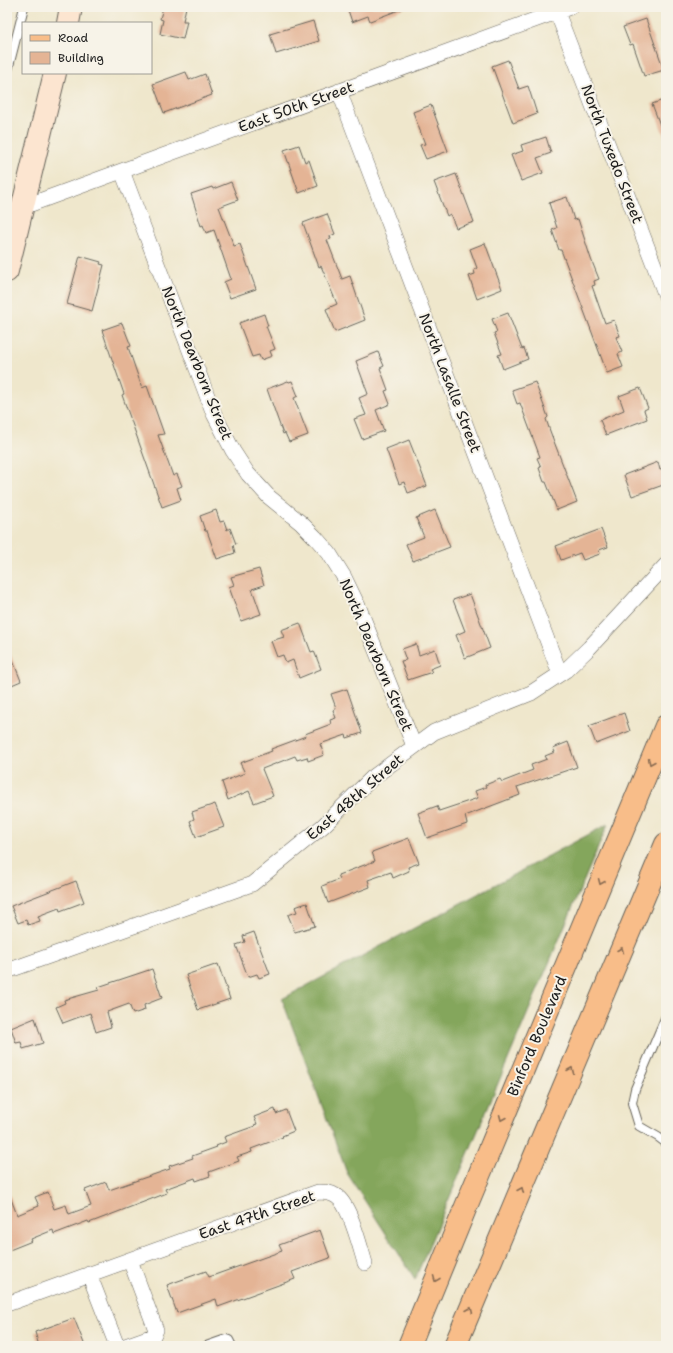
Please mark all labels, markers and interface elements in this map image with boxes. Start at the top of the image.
legend [22,22,152,74]
text: Road [58,30,89,46]
text: Building [58,50,104,66]
street label: East 50th Street [235,77,357,137]
street label: North Tuxedo Street [576,82,648,226]
street label: North Dearborn Street [157,283,237,443]
street label: North Lasalle Street [414,310,486,456]
street label: North Dearborn Street [335,576,417,734]
street label: East 48th Street [302,749,408,845]
one-way arrow [648,758,656,766]
one-way arrow [598,878,606,886]
one-way arrow [616,947,624,955]
street label: Binford Boulevard [503,972,572,1099]
one-way arrow [566,1067,574,1075]
one-way arrow [499,1115,507,1122]
street label: East 47th Street [196,1186,318,1244]
one-way arrow [516,1187,524,1194]
one-way arrow [433,1275,441,1283]
one-way arrow [466,1307,474,1314]

